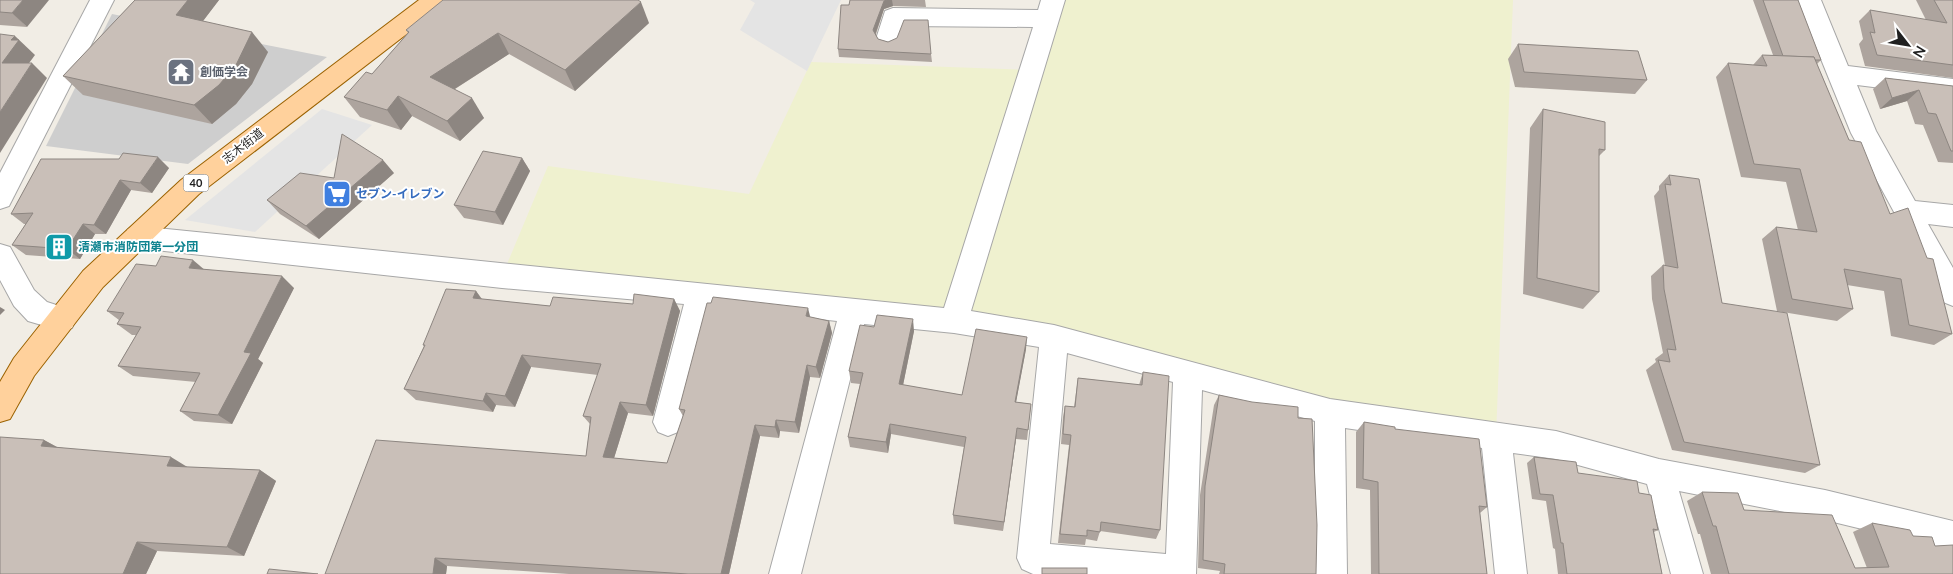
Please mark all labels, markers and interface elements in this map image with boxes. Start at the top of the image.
north arrow [1883,20,1933,70]
text: N [1910,43,1930,61]
temple icon: 創価学会 [166,57,196,87]
place label: 創価学会 [200,64,248,79]
street label: 志木街道 [219,125,266,166]
road number: 40 [184,174,208,192]
supermarket icon: セブン-イレブン [322,179,352,209]
place label: セブン-イレブン [356,186,444,201]
building icon: 清瀬市消防団第一分団 [44,232,74,262]
place label: 清瀬市消防団第一分団 [78,239,198,254]

